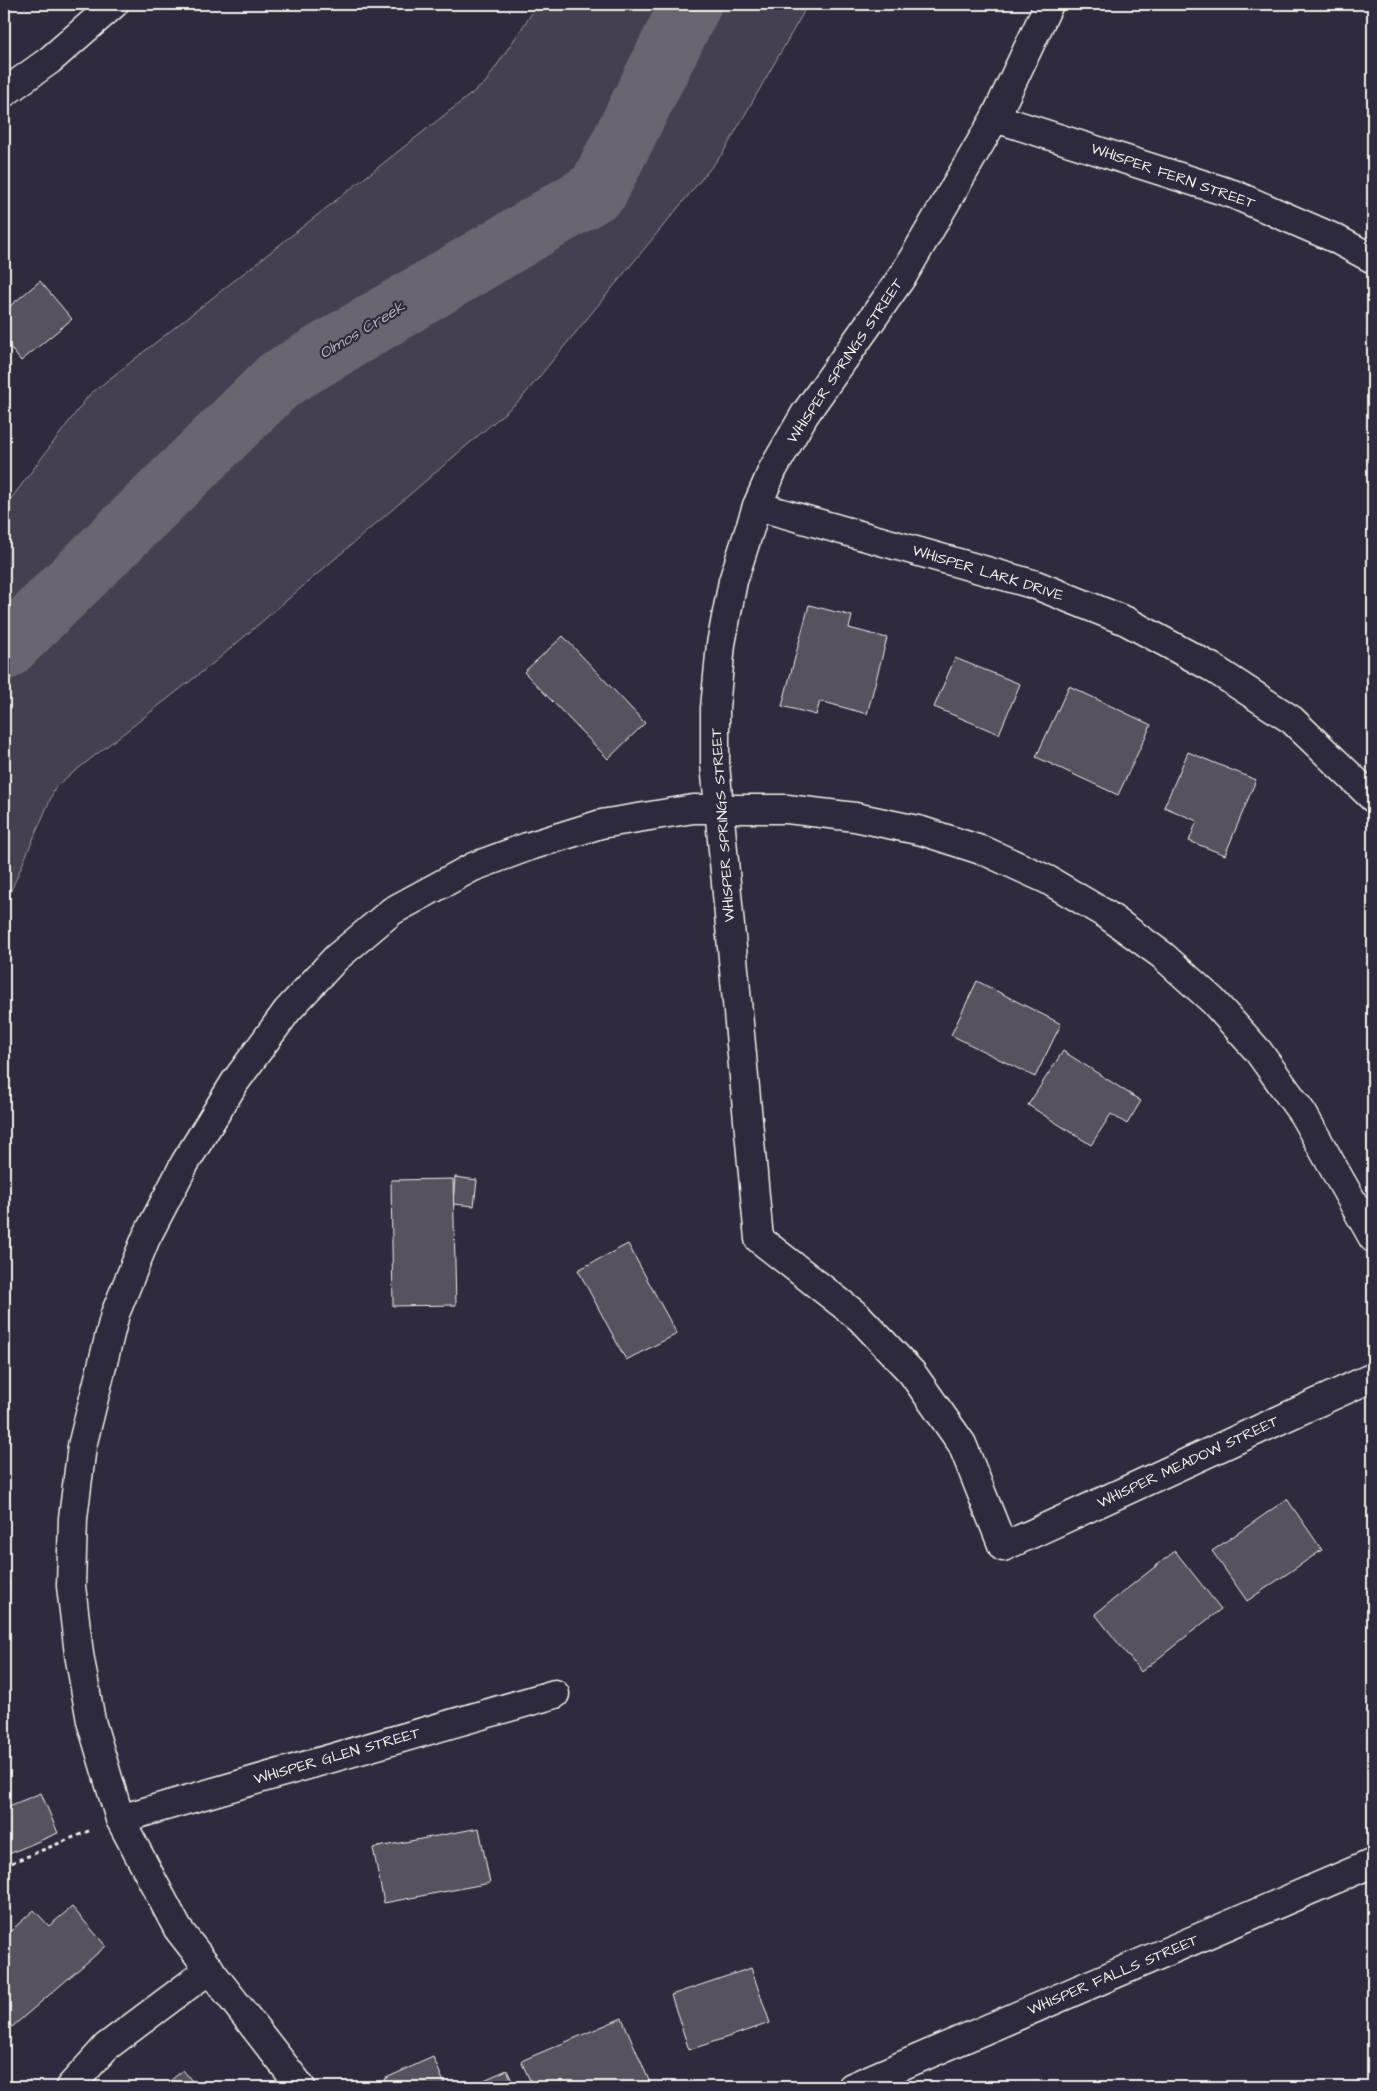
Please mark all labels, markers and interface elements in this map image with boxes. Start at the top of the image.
street label: WHISPER FERN STREET [1088,138,1259,214]
street label: WHISPER SPRINGS STREET [782,274,908,448]
water label: Olmos Creek [315,295,410,364]
street label: WHISPER LARK DRIVE [910,540,1066,606]
street label: WHISPER SPRINGS STREET [706,727,740,923]
street label: WHISPER MEADOW STREET [1094,1410,1283,1513]
street label: WHISPER GLEN STREET [251,1722,423,1790]
street label: WHISPER FALLS STREET [1024,1929,1202,2021]

